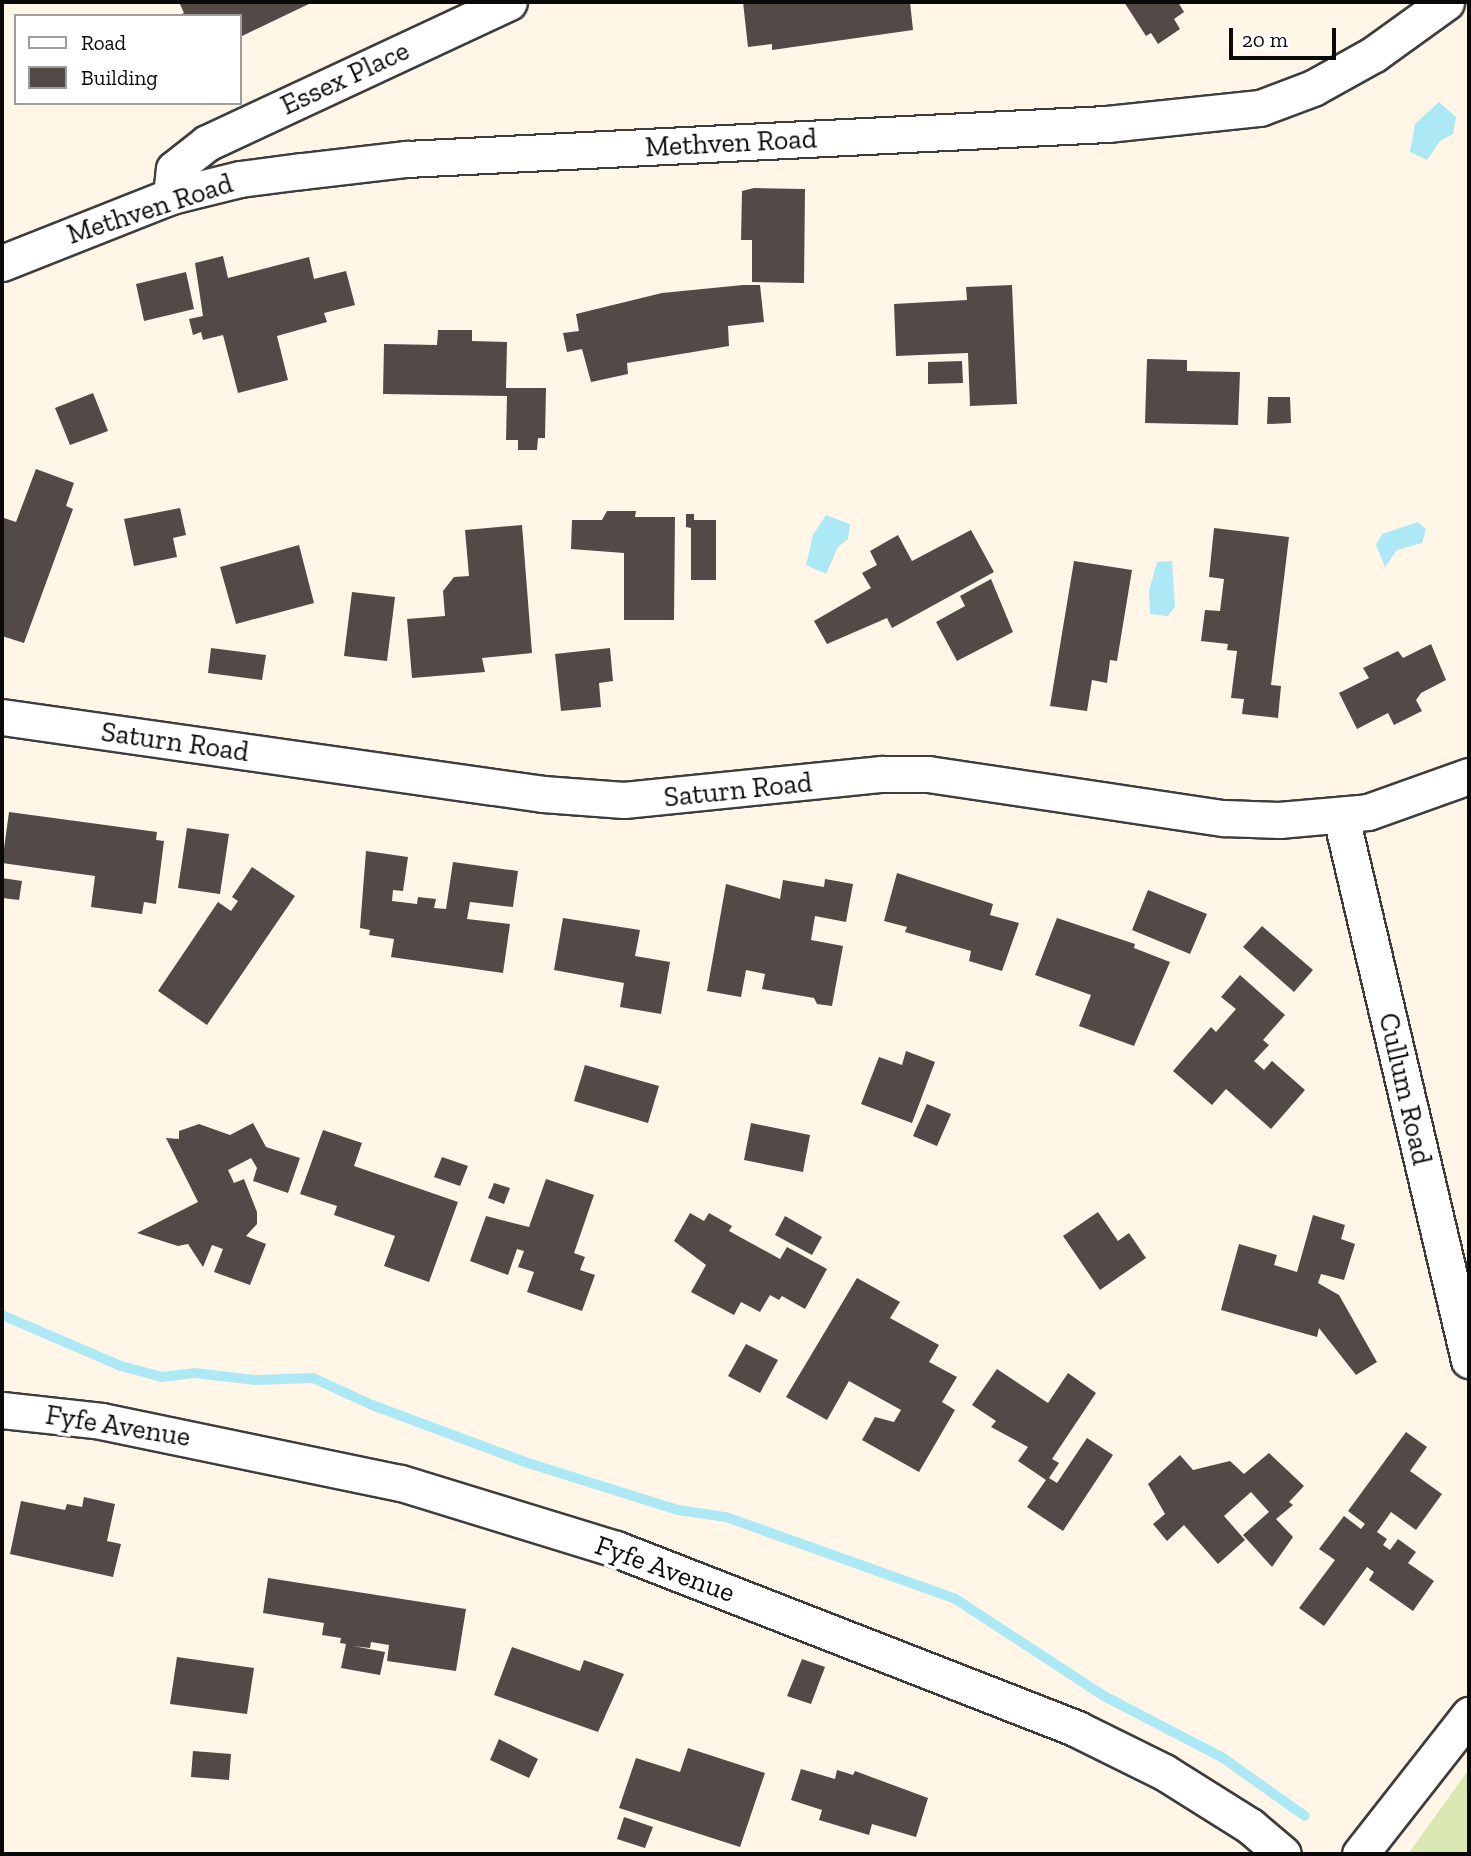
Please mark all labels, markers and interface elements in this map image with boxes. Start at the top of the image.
legend [14,14,242,105]
scale bar [1233,14,1340,58]
text: 20 m [1242,27,1288,52]
text: Road [81,30,126,55]
street label: Essex Place [275,34,415,122]
text: Building [81,65,158,90]
street label: Methven Road [644,122,818,164]
street label: Methven Road [63,166,237,252]
street label: Saturn Road [99,715,251,769]
street label: Saturn Road [662,766,814,814]
street label: Cullum Road [1371,1010,1439,1168]
street label: Fyfe Avenue [43,1398,193,1454]
street label: Fyfe Avenue [590,1528,740,1610]

